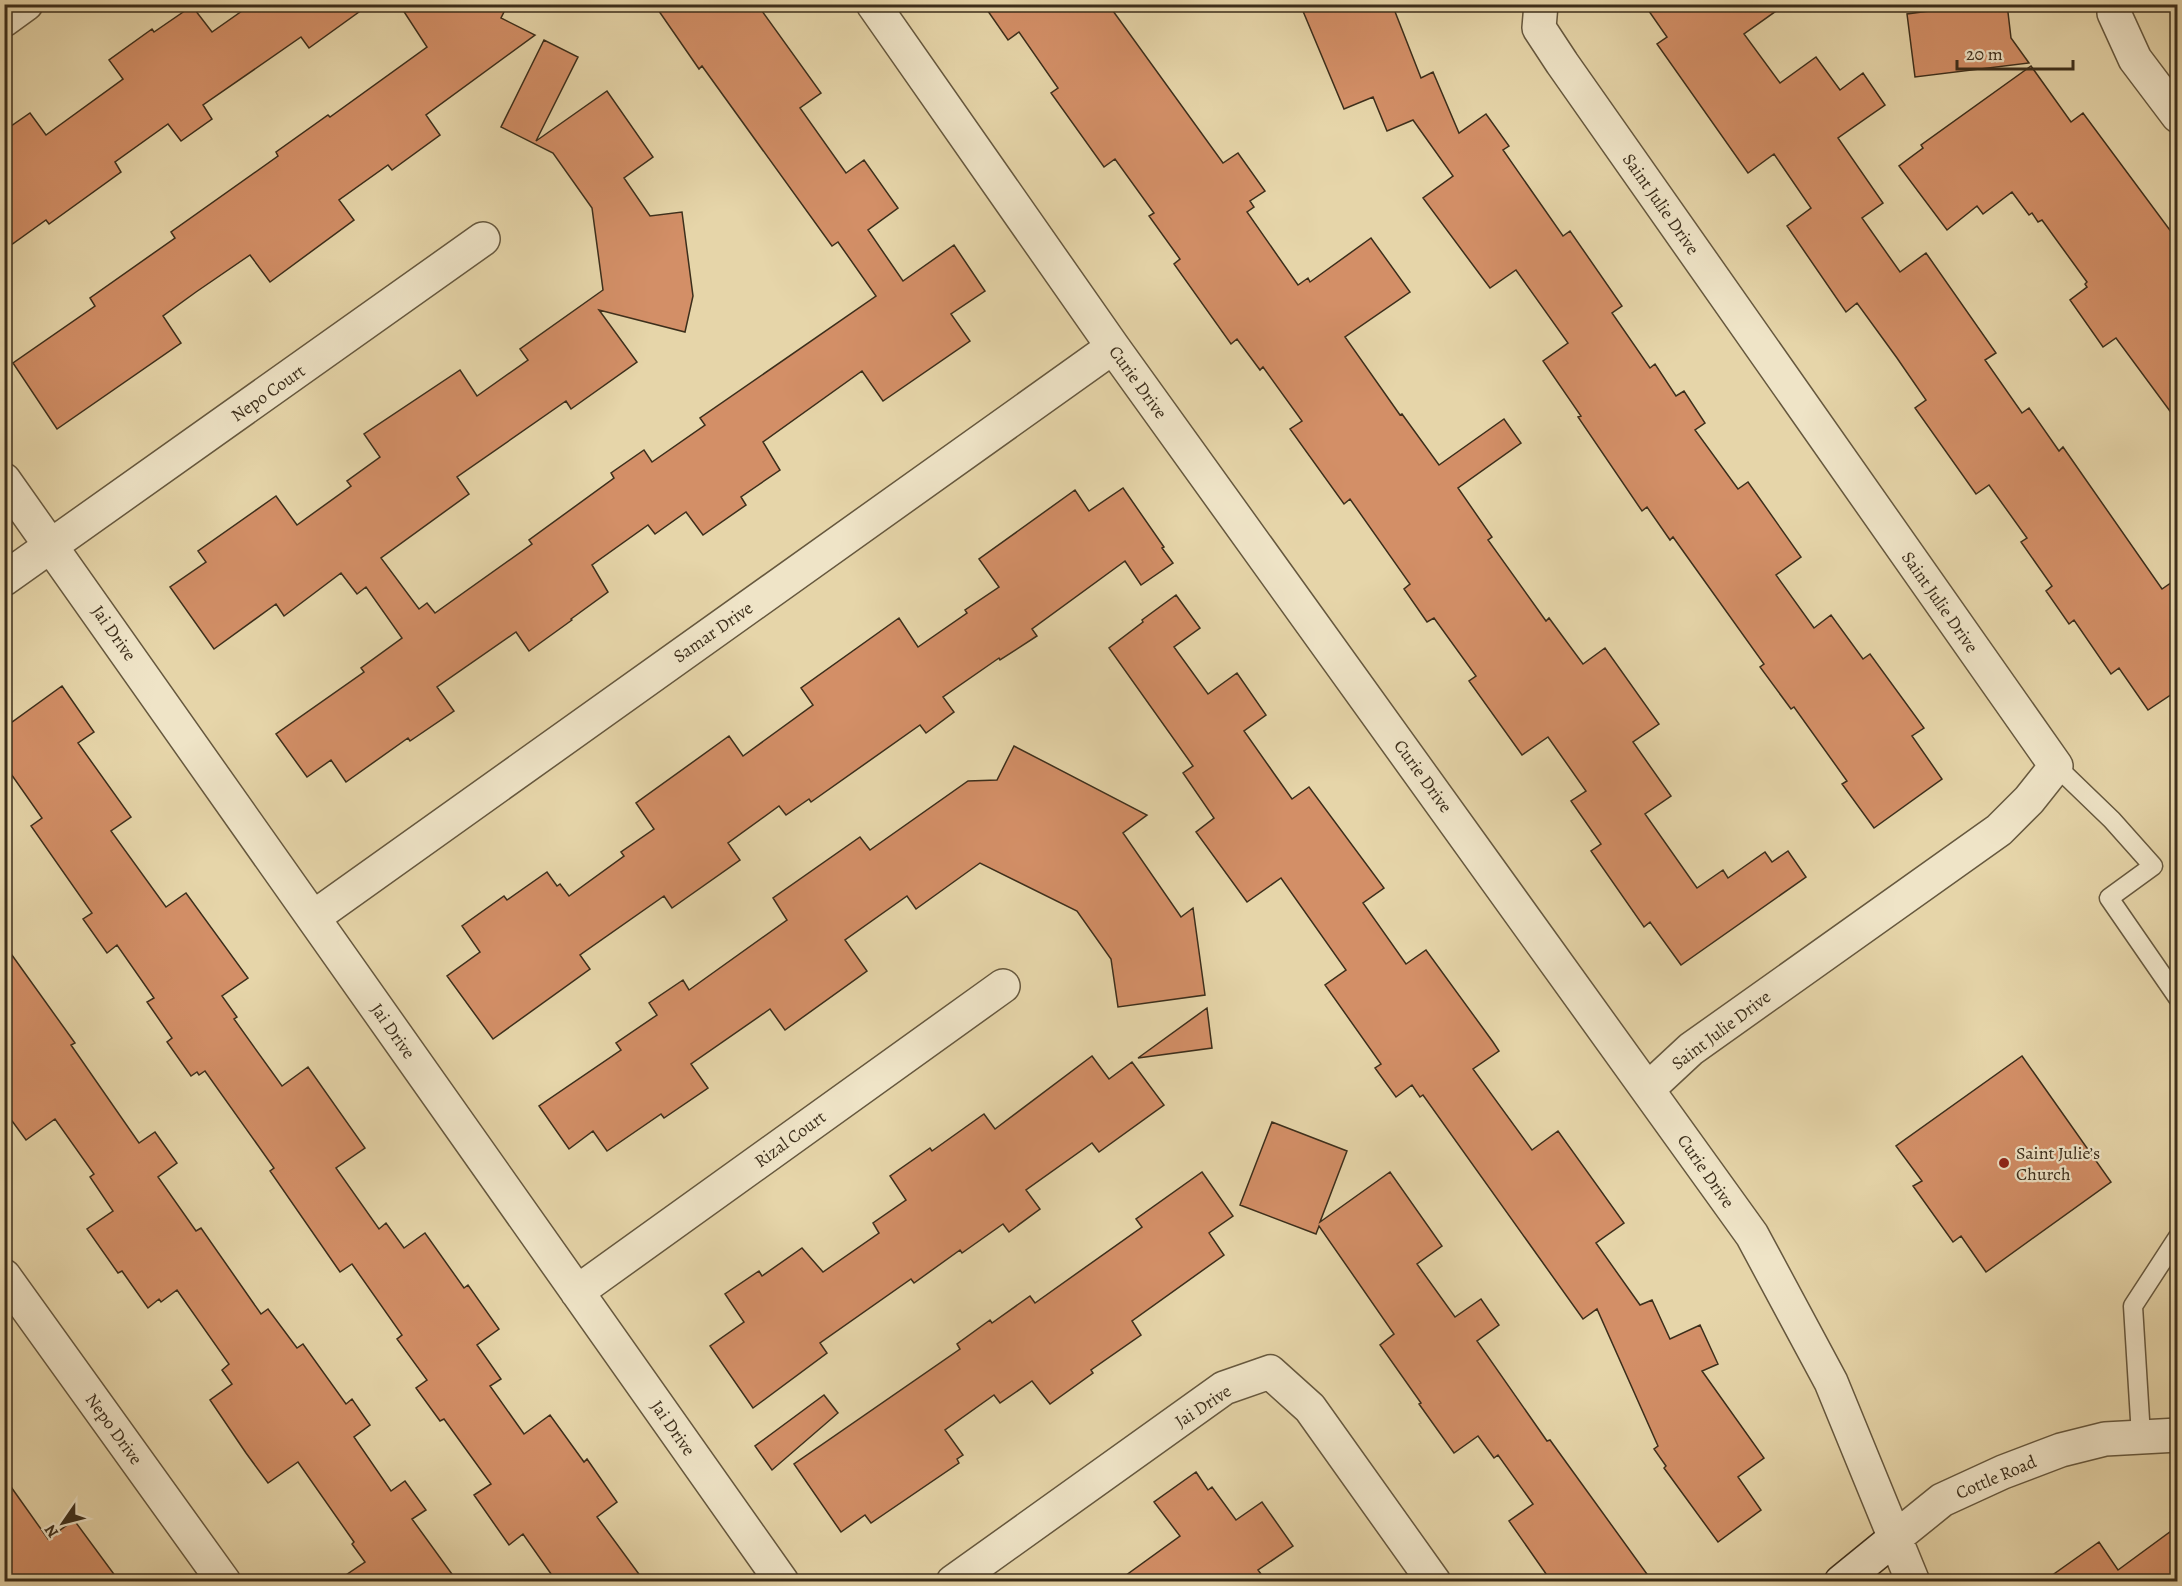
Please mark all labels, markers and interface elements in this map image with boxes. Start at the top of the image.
scale bar [1957,33,2072,71]
text: 20 m [1966,42,2003,66]
street label: Saint Julie Drive [1617,149,1705,259]
street label: Curie Drive [1103,341,1173,423]
street label: Nepo Court [226,359,310,427]
street label: Saint Julie Drive [1896,547,1984,657]
street label: Samar Drive [669,596,757,668]
street label: Jai Drive [86,600,142,666]
street label: Curie Drive [1388,735,1458,817]
street label: Saint Julie Drive [1666,985,1776,1075]
street label: Jai Drive [365,998,421,1064]
street label: Rizal Court [749,1105,831,1173]
street label: Curie Drive [1672,1129,1740,1213]
place label: Saint Julie’s Church [2016,1141,2100,1186]
marker: Saint Julie’s Church [1997,1156,2011,1170]
street label: Jai Drive [1170,1379,1236,1433]
street label: Nepo Drive [80,1388,148,1470]
street label: Jai Drive [645,1395,701,1461]
street label: Cottle Road [1952,1449,2040,1505]
north arrow [33,1493,93,1553]
text: N [39,1520,64,1542]

